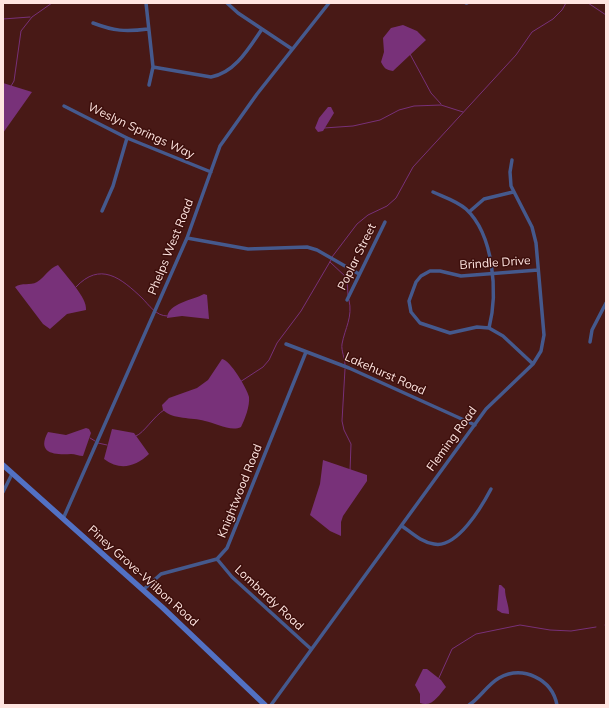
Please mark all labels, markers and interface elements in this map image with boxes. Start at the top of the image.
street label: Weslyn Springs Way [85,100,197,162]
street label: Phelps West Road [145,197,197,297]
street label: Poplar Street [335,221,379,293]
street label: Brindle Drive [459,253,531,273]
street label: Lakehurst Road [342,350,428,398]
street label: Fleming Road [424,404,480,474]
street label: Knightwood Road [215,442,265,540]
street label: Piney Grove-Wilbon Road [85,523,201,629]
street label: Lombardy Road [232,562,306,634]

